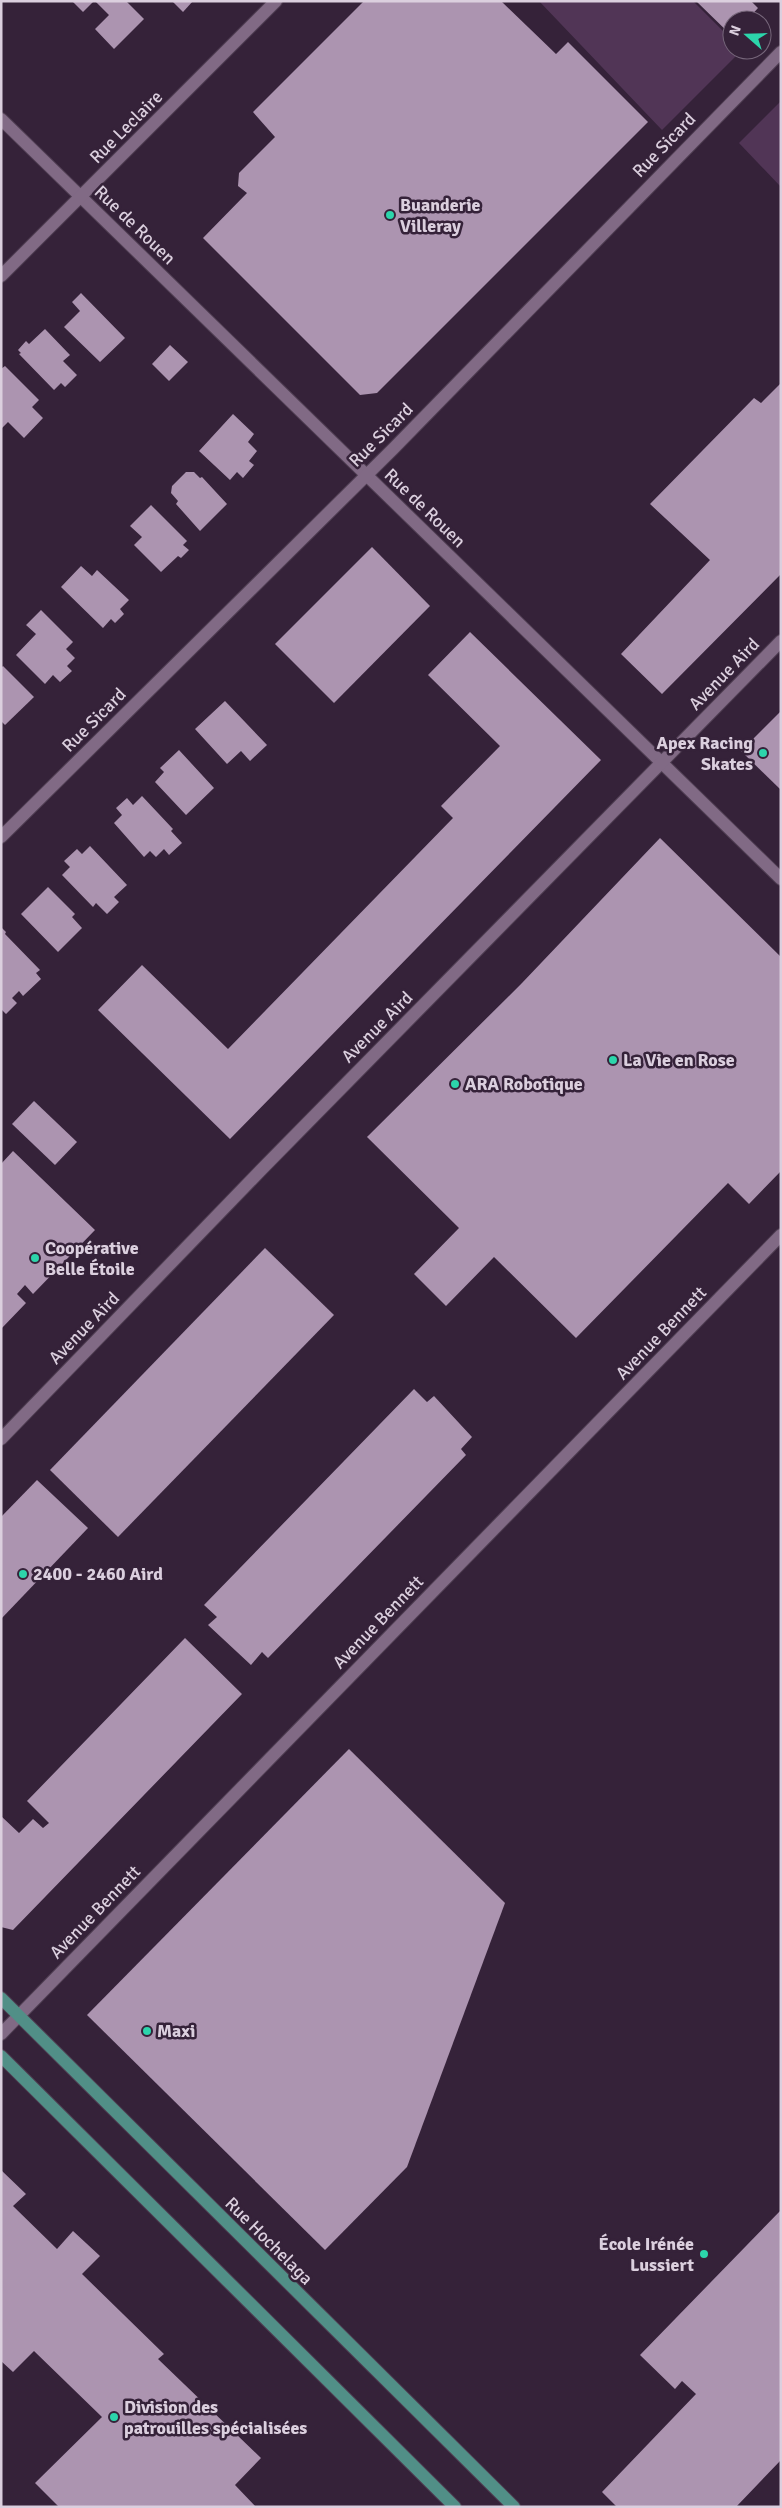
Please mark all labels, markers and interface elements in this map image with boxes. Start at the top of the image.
north arrow [722,10,772,60]
text: N [726,23,745,38]
street label: Rue Leclaire [85,86,167,168]
street label: Rue Sicard [628,108,700,182]
street label: Rue de Rouen [90,181,180,269]
place label: Buanderie Villeray [400,194,481,237]
marker: Buanderie Villeray [384,209,396,221]
street label: Rue Sicard [344,398,418,472]
street label: Rue de Rouen [380,464,470,552]
street label: Avenue Aird [684,633,764,715]
street label: Rue Sicard [57,683,131,757]
place label: Apex Racing Skates [657,732,753,775]
marker: Apex Racing Skates [757,747,769,759]
street label: Avenue Aird [337,987,417,1067]
place label: La Vie en Rose [623,1049,735,1071]
marker: La Vie en Rose [607,1054,619,1066]
place label: ARA Robotique [465,1073,583,1095]
marker: ARA Robotique [449,1078,461,1090]
place label: Coopérative Belle Étoile [45,1237,139,1280]
marker: Coopérative Belle Étoile [29,1252,41,1264]
street label: Avenue Bennett [611,1282,711,1384]
street label: Avenue Aird [44,1287,124,1369]
place label: 2400 - 2460 Aird [33,1563,163,1585]
marker: 2400 - 2460 Aird [17,1568,29,1580]
street label: Avenue Bennett [328,1571,428,1673]
street label: Avenue Bennett [45,1861,145,1963]
place label: Maxi [157,2020,195,2042]
marker: Maxi [141,2025,153,2037]
street label: Rue Hochelaga [221,2193,317,2289]
place label: École Irénée Lussiert [599,2233,694,2276]
marker: École Irénée Lussiert [698,2248,710,2260]
place label: Division des patrouilles spécialisées [124,2396,307,2439]
marker: Division des patrouilles spécialisées [108,2411,120,2423]

